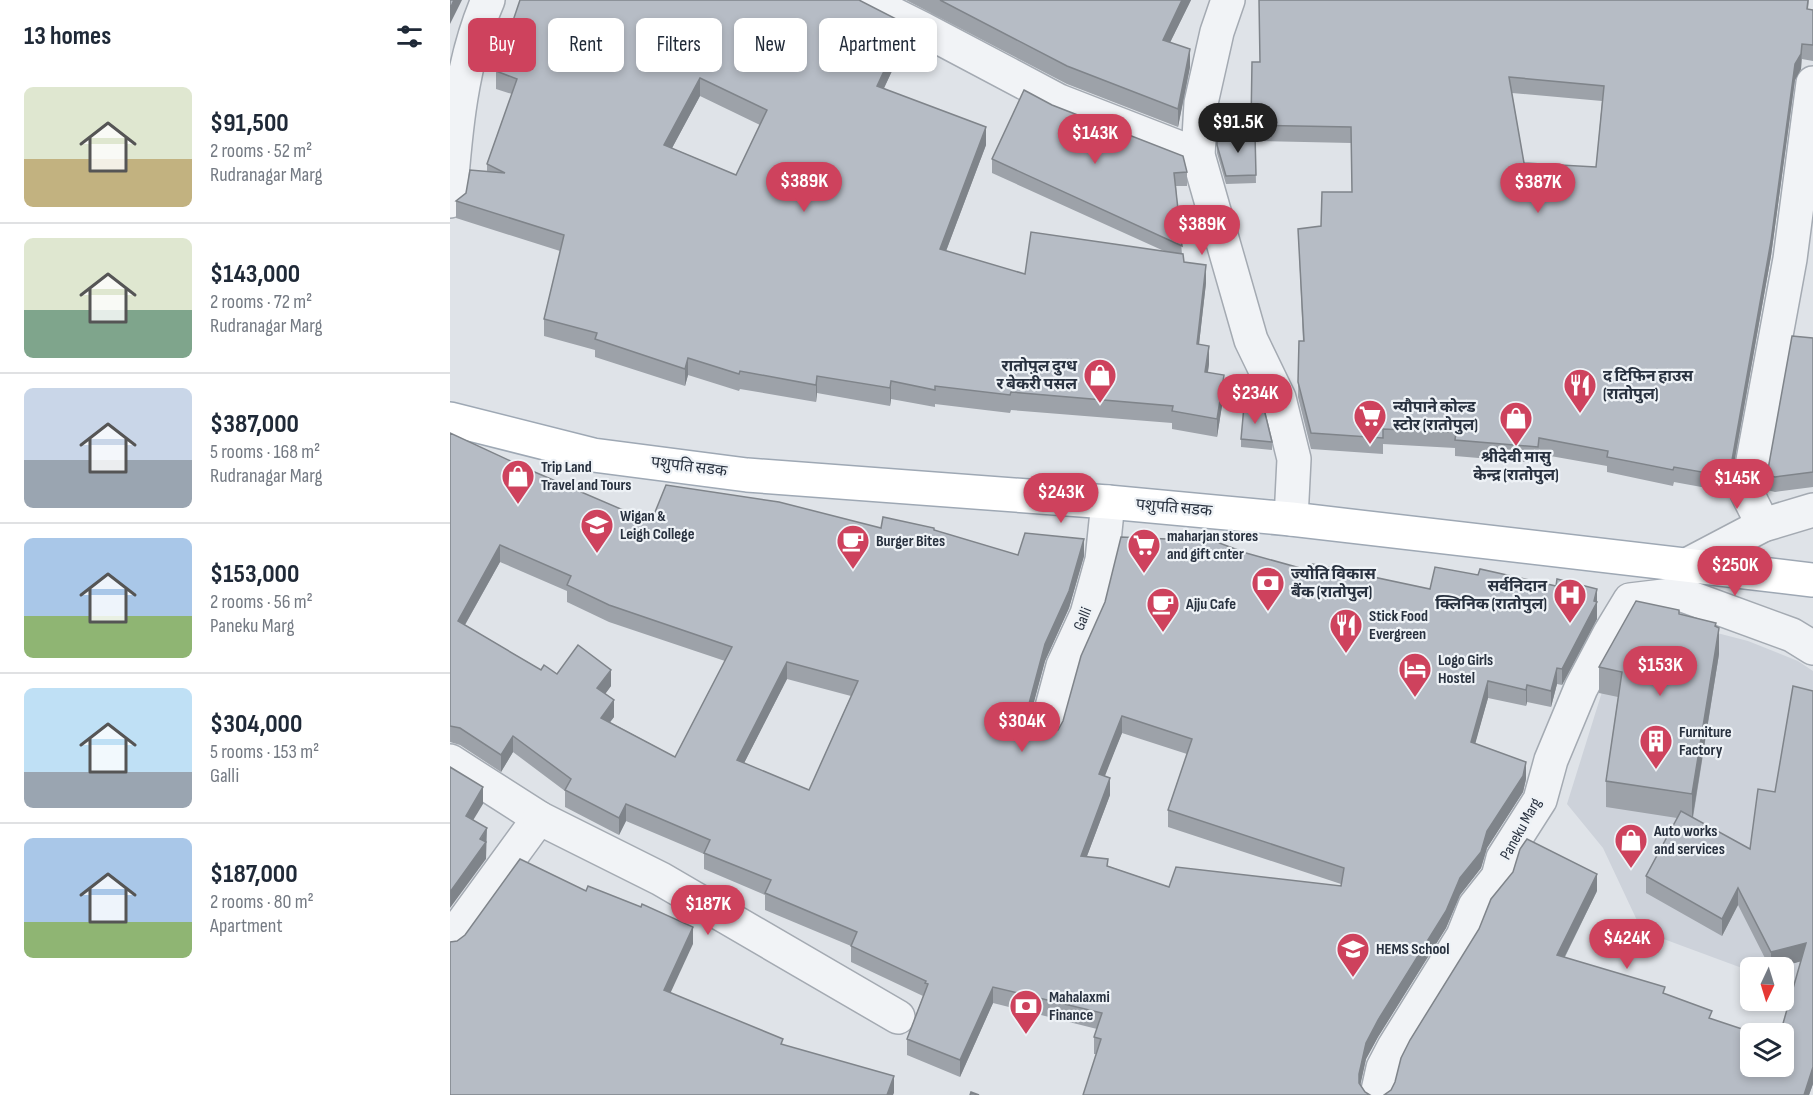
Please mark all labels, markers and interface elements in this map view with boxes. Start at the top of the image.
chip: Buy [468,18,536,72]
chip: Rent [548,18,624,72]
chip: Filters [636,18,722,72]
chip: New [734,18,807,72]
chip: Apartment [819,18,937,72]
icon: filters [393,20,426,53]
text: 13 homes [24,21,111,52]
pin: $91.5K [1189,103,1287,154]
text: $91,500 [210,108,289,139]
text: $91.5K [1212,110,1264,134]
icon: home [72,111,144,183]
pin: $143K [1053,114,1137,165]
text: $143K [1072,121,1118,145]
text: 2 rooms · 52 m² [210,139,312,163]
pin: $389K [762,162,846,213]
text: Rudranagar Marg [210,163,322,187]
pin: $387K [1496,163,1580,214]
text: $389K [780,169,828,193]
text: $387K [1514,170,1562,194]
pin: $389K [1160,205,1244,256]
text: $389K [1178,212,1226,236]
text: $143,000 [210,259,300,290]
icon: home [72,262,144,334]
text: 2 rooms · 72 m² [210,290,312,314]
text: Rudranagar Marg [210,314,322,338]
place label: रातोपुल दुग्ध र बेकरी पसल [997,357,1078,394]
shop icon: रातोपुल दुग्ध र बेकरी पसल [1082,357,1118,404]
restaurant icon: द टिफिन हाउस (रातोपुल) [1562,367,1598,414]
place label: द टिफिन हाउस (रातोपुल) [1603,367,1694,404]
pin: $234K [1213,374,1297,425]
text: $234K [1231,381,1279,405]
place label: न्यौपाने कोल्ड स्टोर (रातोपुल) [1393,397,1478,435]
supermarket icon: न्यौपाने कोल्ड स्टोर (रातोपुल) [1352,398,1388,445]
shop icon: श्रीदेवी मासु केन्द्र (रातोपुल) [1498,400,1534,447]
text: $387,000 [210,409,299,440]
icon: home [72,412,144,484]
text: 5 rooms · 168 m² [210,440,320,464]
place label: श्रीदेवी मासु केन्द्र (रातोपुल) [1473,447,1559,485]
street label: पशुपति सडक [650,453,729,481]
shop icon: Trip Land Travel and Tours [500,458,536,505]
place label: Trip Land Travel and Tours [541,458,631,495]
pin: $145K [1695,459,1779,510]
text: Rudranagar Marg [210,464,322,488]
text: $145K [1714,466,1760,490]
pin: $243K [1019,473,1103,524]
text: $243K [1037,480,1085,504]
street label: पशुपति सडक [1135,495,1214,521]
school or university icon: Wigan & Leigh College [579,507,615,554]
place label: Wigan & Leigh College [620,507,695,544]
cafe icon: Burger Bites [835,523,871,570]
supermarket icon: maharjan stores and gift cnter [1126,527,1162,574]
place label: maharjan stores and gift cnter [1167,527,1258,564]
place label: Burger Bites [876,532,945,551]
pin: $250K [1693,546,1777,597]
text: $250K [1711,553,1759,577]
text: $153,000 [210,559,299,590]
icon: home [72,562,144,634]
bank icon: ज्योति विकास बैंक (रातोपुल) [1250,565,1286,612]
place label: ज्योति विकास बैंक (रातोपुल) [1291,565,1377,602]
place label: सर्वनिदान क्लिनिक (रातोपुल) [1435,576,1548,614]
hospital icon: सर्वनिदान क्लिनिक (रातोपुल) [1552,577,1588,624]
cafe icon: Ajju Cafe [1145,586,1181,633]
text: 2 rooms · 56 m² [210,590,313,614]
place label: Ajju Cafe [1185,595,1236,614]
street label: Galli [1070,605,1096,633]
restaurant icon: Stick Food Evergreen [1328,607,1364,654]
place label: Stick Food Evergreen [1369,607,1428,644]
text: Paneku Marg [210,614,294,638]
pin: $153K [1618,646,1702,697]
hotel icon: Logo Girls Hostel [1397,651,1433,698]
place label: Logo Girls Hostel [1438,651,1493,688]
text: $153K [1637,653,1683,677]
pin: $304K [980,702,1064,753]
text: $304,000 [210,709,302,740]
text: $304K [998,709,1046,733]
icon: home [72,712,144,784]
building icon: Furniture Factory [1638,723,1674,770]
place label: Furniture Factory [1679,723,1732,760]
text: 5 rooms · 153 m² [210,740,319,764]
text: Galli [210,764,239,788]
street label: Paneku Marg [1496,795,1546,863]
shop icon: Auto works and services [1613,822,1649,869]
place label: Auto works and services [1653,822,1725,859]
text: $187,000 [210,859,298,890]
icon: home [72,862,144,934]
pin: $187K [666,885,750,936]
text: 2 rooms · 80 m² [210,890,314,914]
text: $187K [685,892,731,916]
text: Apartment [210,914,283,938]
pin: $424K [1585,919,1669,970]
text: $424K [1603,926,1651,950]
school or university icon: HEMS School [1335,931,1371,978]
place label: HEMS School [1376,940,1450,959]
north arrow [1740,957,1794,1011]
map controls [1740,957,1794,1077]
bank icon: Mahalaxmi Finance [1008,988,1044,1035]
place label: Mahalaxmi Finance [1049,988,1110,1025]
button: layers [1740,1023,1794,1077]

